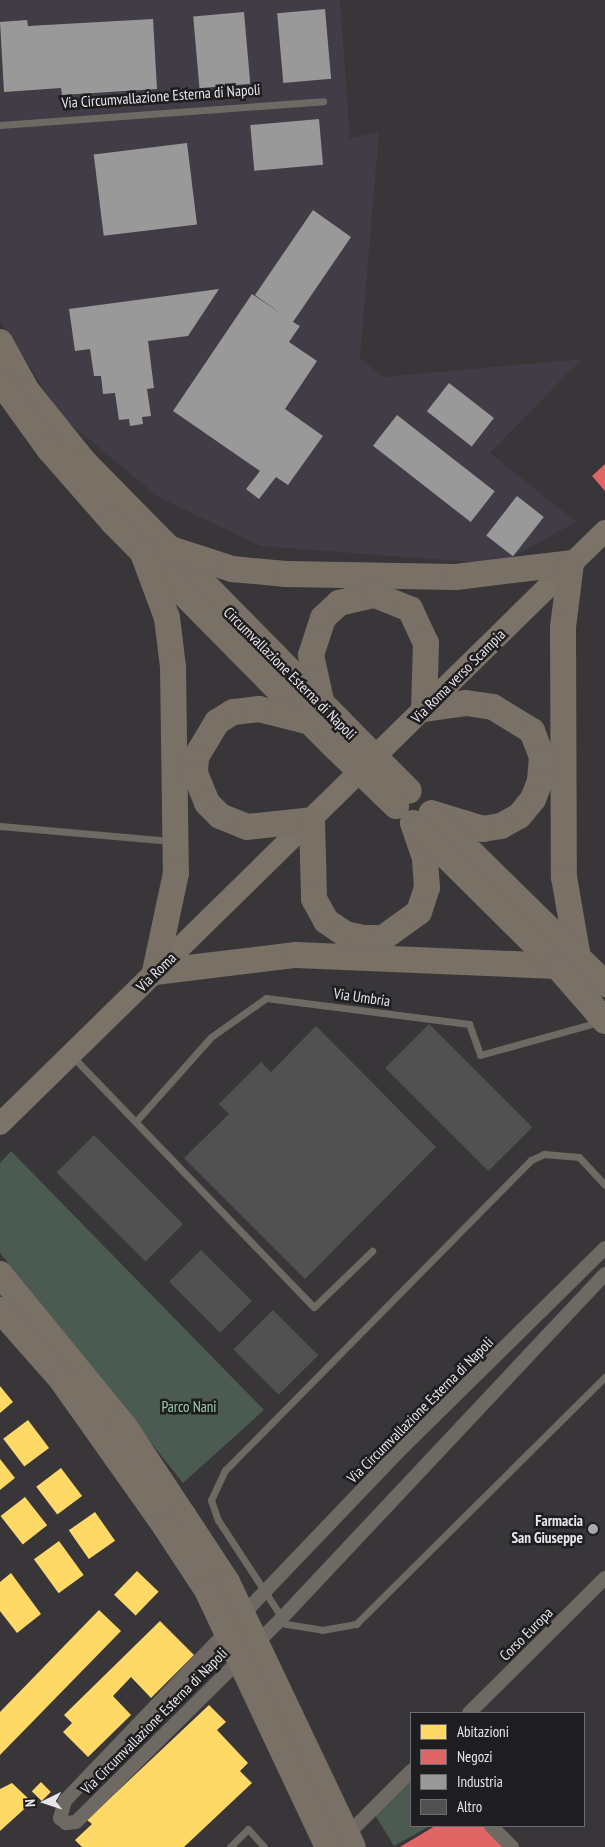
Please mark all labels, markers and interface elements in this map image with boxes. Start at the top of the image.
street label: Via Circumvallazione Esterna di Napoli [61,80,261,112]
street label: Circumvallazione Esterna di Napoli [220,603,360,743]
street label: Via Roma verso Scampia [407,625,509,727]
street label: Via Roma [132,949,180,995]
street label: Via Umbria [333,984,391,1010]
street label: Via Circumvallazione Esterna di Napoli [343,1333,497,1487]
park label: Parco Nani [161,1398,217,1416]
place label: Farmacia San Giuseppe [511,1511,583,1546]
marker: Farmacia San Giuseppe [587,1523,599,1535]
street label: Corso Europa [496,1604,556,1664]
street label: Via Circumvallazione Esterna di Napoli [77,1644,231,1798]
legend [410,1712,585,1827]
text: Abitazioni [457,1722,509,1741]
text: Negozi [457,1747,493,1766]
text: Industria [457,1772,503,1791]
north arrow [20,1777,70,1827]
text: Altro [457,1797,482,1816]
text: N [21,1799,39,1807]

